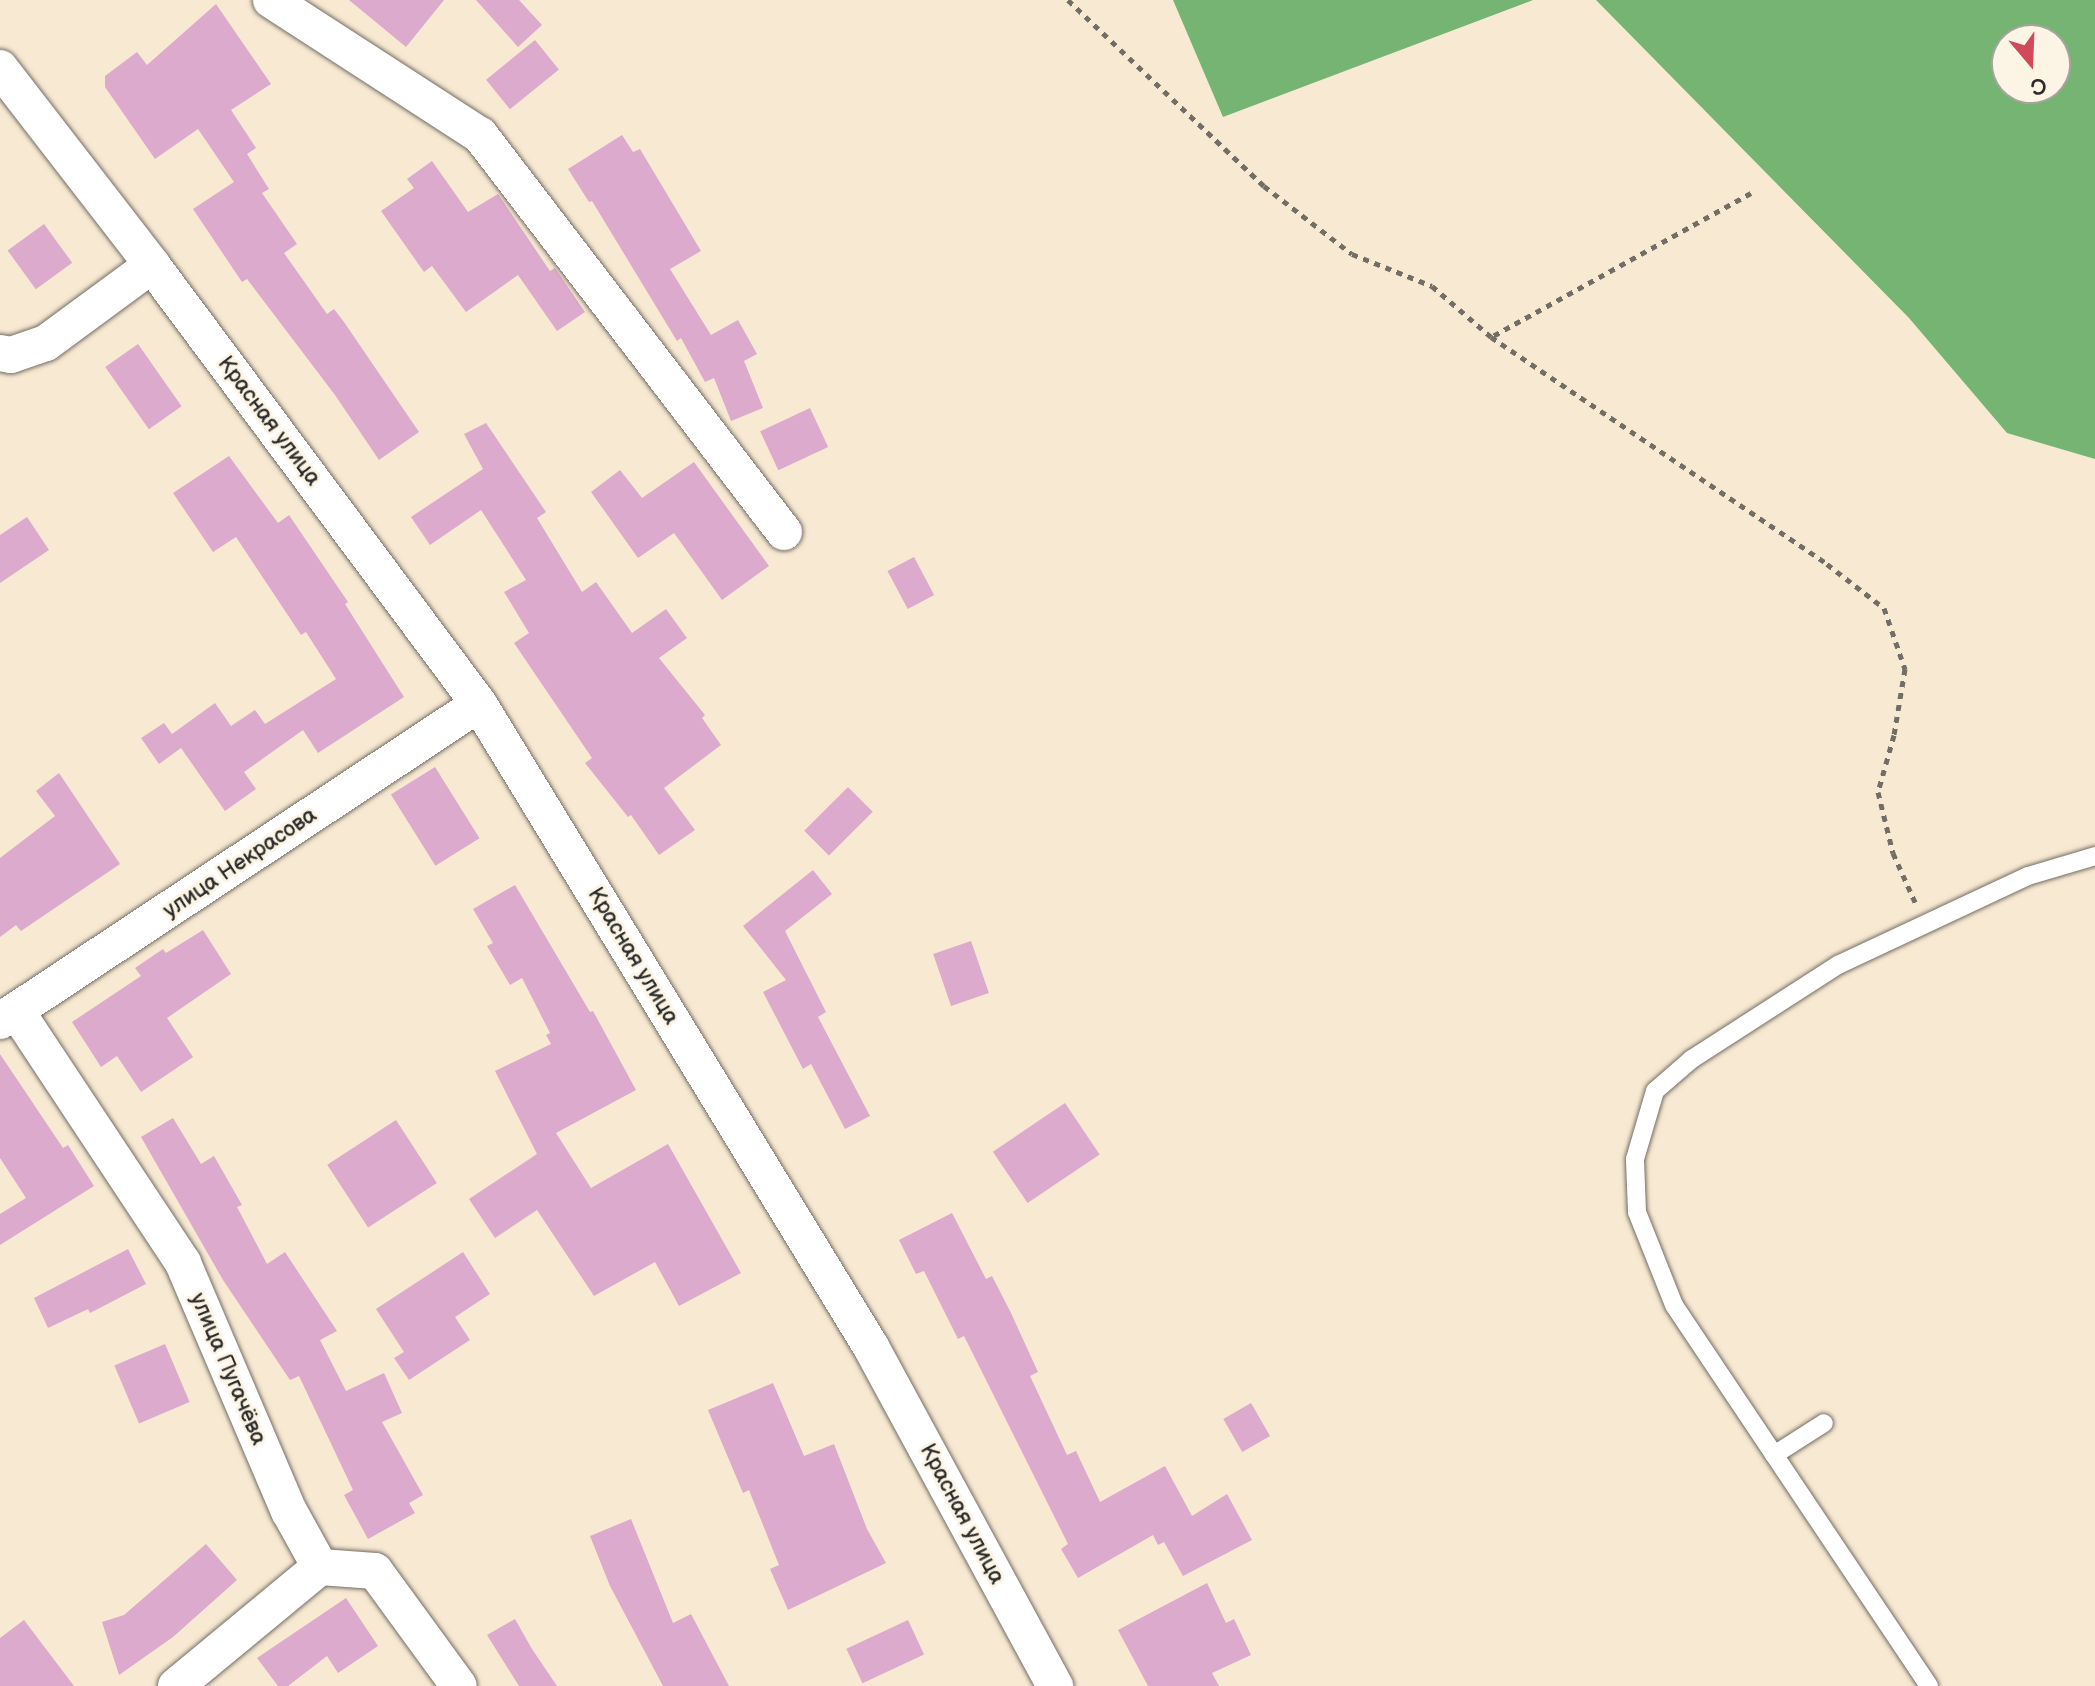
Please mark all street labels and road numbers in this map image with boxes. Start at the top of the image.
street label: Красная улица [212,351,326,491]
street label: улица Некрасова [158,802,322,924]
street label: Красная улица [582,883,684,1029]
street label: улица Пугачёва [184,1289,272,1449]
street label: Красная улица [914,1439,1010,1589]

